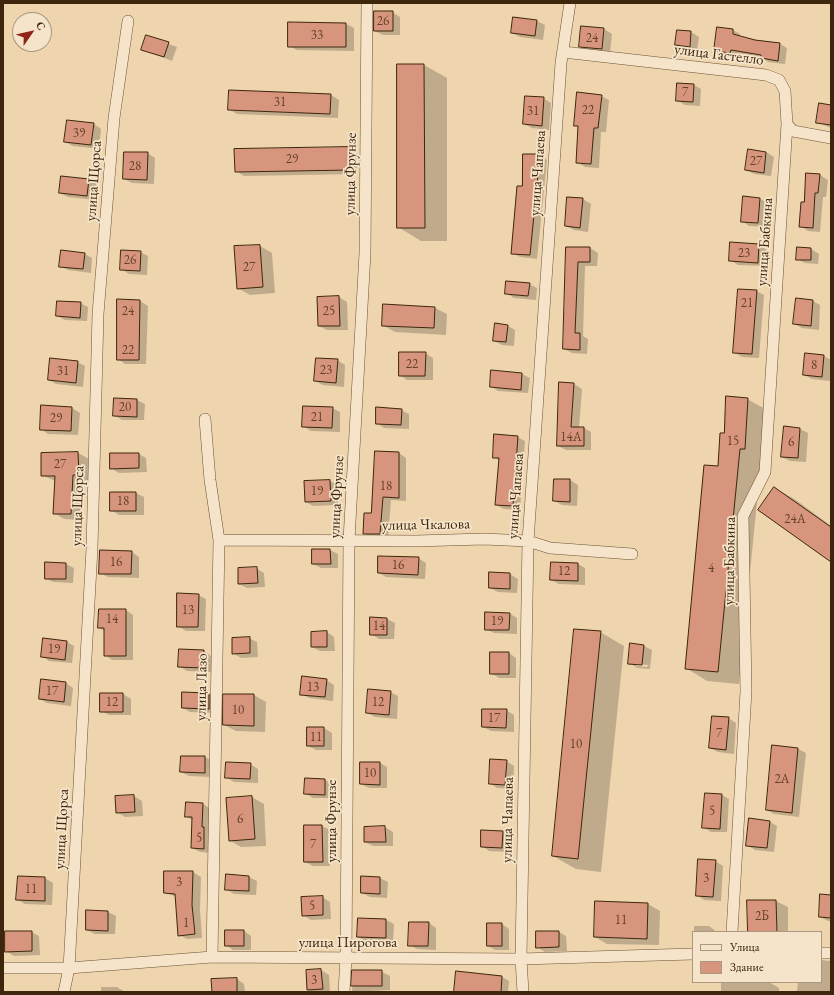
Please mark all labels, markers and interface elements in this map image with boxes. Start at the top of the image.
north arrow [12,12,52,52]
house number: 26 [377,13,389,29]
text: С [33,19,49,33]
house number: 33 [311,27,323,43]
house number: 24 [586,30,598,46]
street label: улица Гастелло [673,41,765,69]
house number: 7 [682,84,688,100]
house number: 31 [274,94,286,110]
house number: 22 [582,102,594,118]
house number: 31 [527,103,539,119]
house number: 39 [73,125,85,141]
street label: улица Чапаева [526,130,550,216]
street label: улица Фрунзе [341,132,361,216]
street label: улица Щорса [82,140,106,222]
house number: 29 [286,151,298,167]
house number: 27 [750,153,762,169]
house number: 28 [129,158,141,174]
street label: улица Бабкина [753,197,777,287]
house number: 23 [738,245,750,261]
house number: 26 [124,252,136,268]
house number: 27 [243,259,255,275]
house number: 21 [741,295,753,311]
house number: 24 [122,303,134,319]
house number: 25 [323,303,335,319]
house number: 22 [122,342,134,358]
house number: 22 [406,356,418,372]
house number: 8 [811,357,817,373]
house number: 23 [320,362,332,378]
house number: 31 [57,363,69,379]
house number: 20 [119,399,131,415]
house number: 21 [311,409,323,425]
house number: 29 [50,410,62,426]
house number: 14А [560,429,582,445]
house number: 15 [727,433,739,449]
house number: 6 [788,434,794,450]
street label: улица Чапаева [504,453,528,539]
street label: улица Фрунзе [326,455,348,539]
house number: 27 [54,456,66,472]
street label: улица Щорса [68,465,88,547]
house number: 18 [380,478,392,494]
house number: 19 [311,483,323,499]
house number: 18 [117,493,129,509]
house number: 24А [784,511,806,527]
street label: улица Чкалова [382,515,470,535]
street label: улица Бабкина [720,517,740,605]
house number: 16 [110,554,122,570]
house number: 16 [392,557,404,573]
house number: 4 [708,560,714,576]
house number: 12 [558,563,570,579]
house number: 13 [182,602,194,618]
house number: 14 [106,611,118,627]
house number: 19 [491,613,503,629]
house number: 14 [373,618,385,634]
house number: 19 [48,641,60,657]
street label: улица Лазо [192,653,212,721]
house number: 13 [307,679,319,695]
house number: 17 [46,683,58,699]
house number: 12 [106,694,118,710]
house number: 12 [372,694,384,710]
house number: 10 [232,702,244,718]
house number: 17 [488,710,500,726]
house number: 7 [716,725,722,741]
house number: 11 [310,729,322,745]
house number: 10 [570,736,582,752]
house number: 10 [364,765,376,781]
house number: 2А [774,771,790,787]
street label: улица Чапаева [498,777,518,863]
street label: улица Фрунзе [323,780,341,862]
street label: улица Щорса [51,788,73,870]
house number: 5 [709,803,715,819]
house number: 6 [237,811,243,827]
house number: 5 [196,830,202,846]
house number: 7 [310,836,316,852]
house number: 3 [703,870,709,886]
house number: 3 [176,874,182,890]
house number: 11 [25,881,37,897]
house number: 5 [309,898,315,914]
house number: 2Б [755,908,769,924]
house number: 11 [615,912,627,928]
house number: 1 [183,915,189,931]
legend [692,931,822,983]
street label: улица Пирогова [299,934,397,952]
text: Улица [730,939,760,955]
text: Здание [730,959,764,975]
house number: 3 [311,972,317,988]

